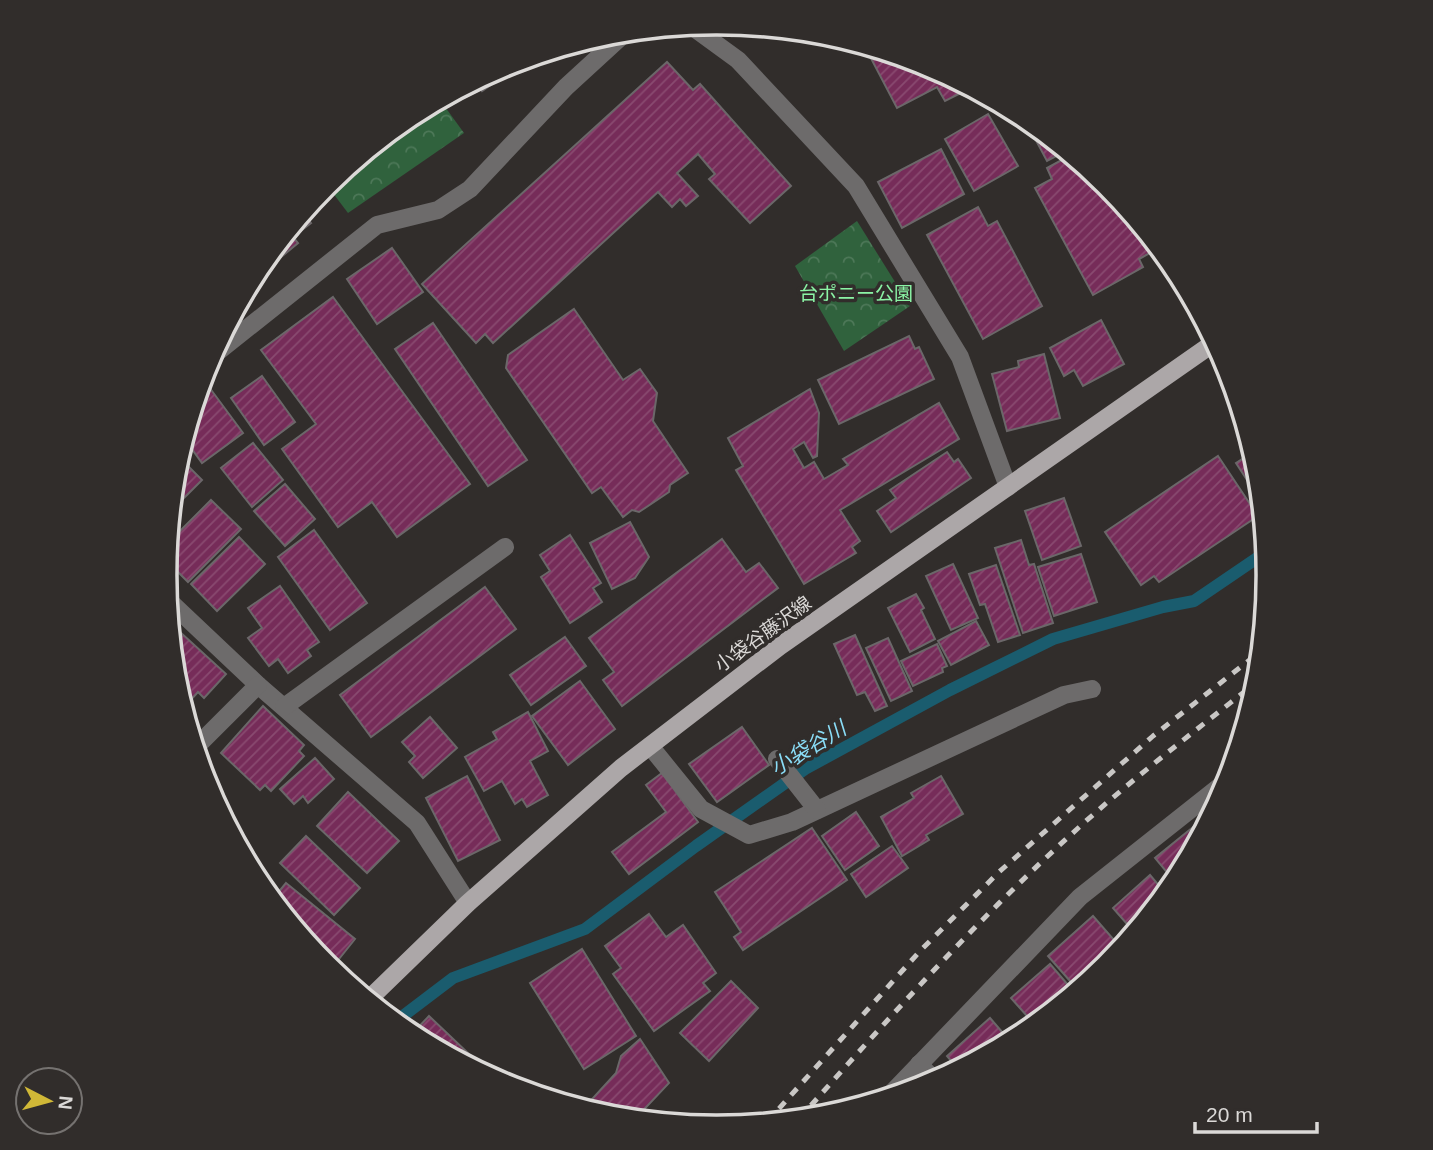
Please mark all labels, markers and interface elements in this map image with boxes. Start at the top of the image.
park label: 台ポニー公園 [799,283,913,304]
street label: 小袋谷藤沢線 [711,592,815,676]
water label: 小袋谷川 [766,715,852,779]
north arrow [14,1066,84,1136]
scale bar [1195,1090,1318,1134]
text: N [54,1095,77,1111]
text: 20 m [1206,1103,1253,1126]

